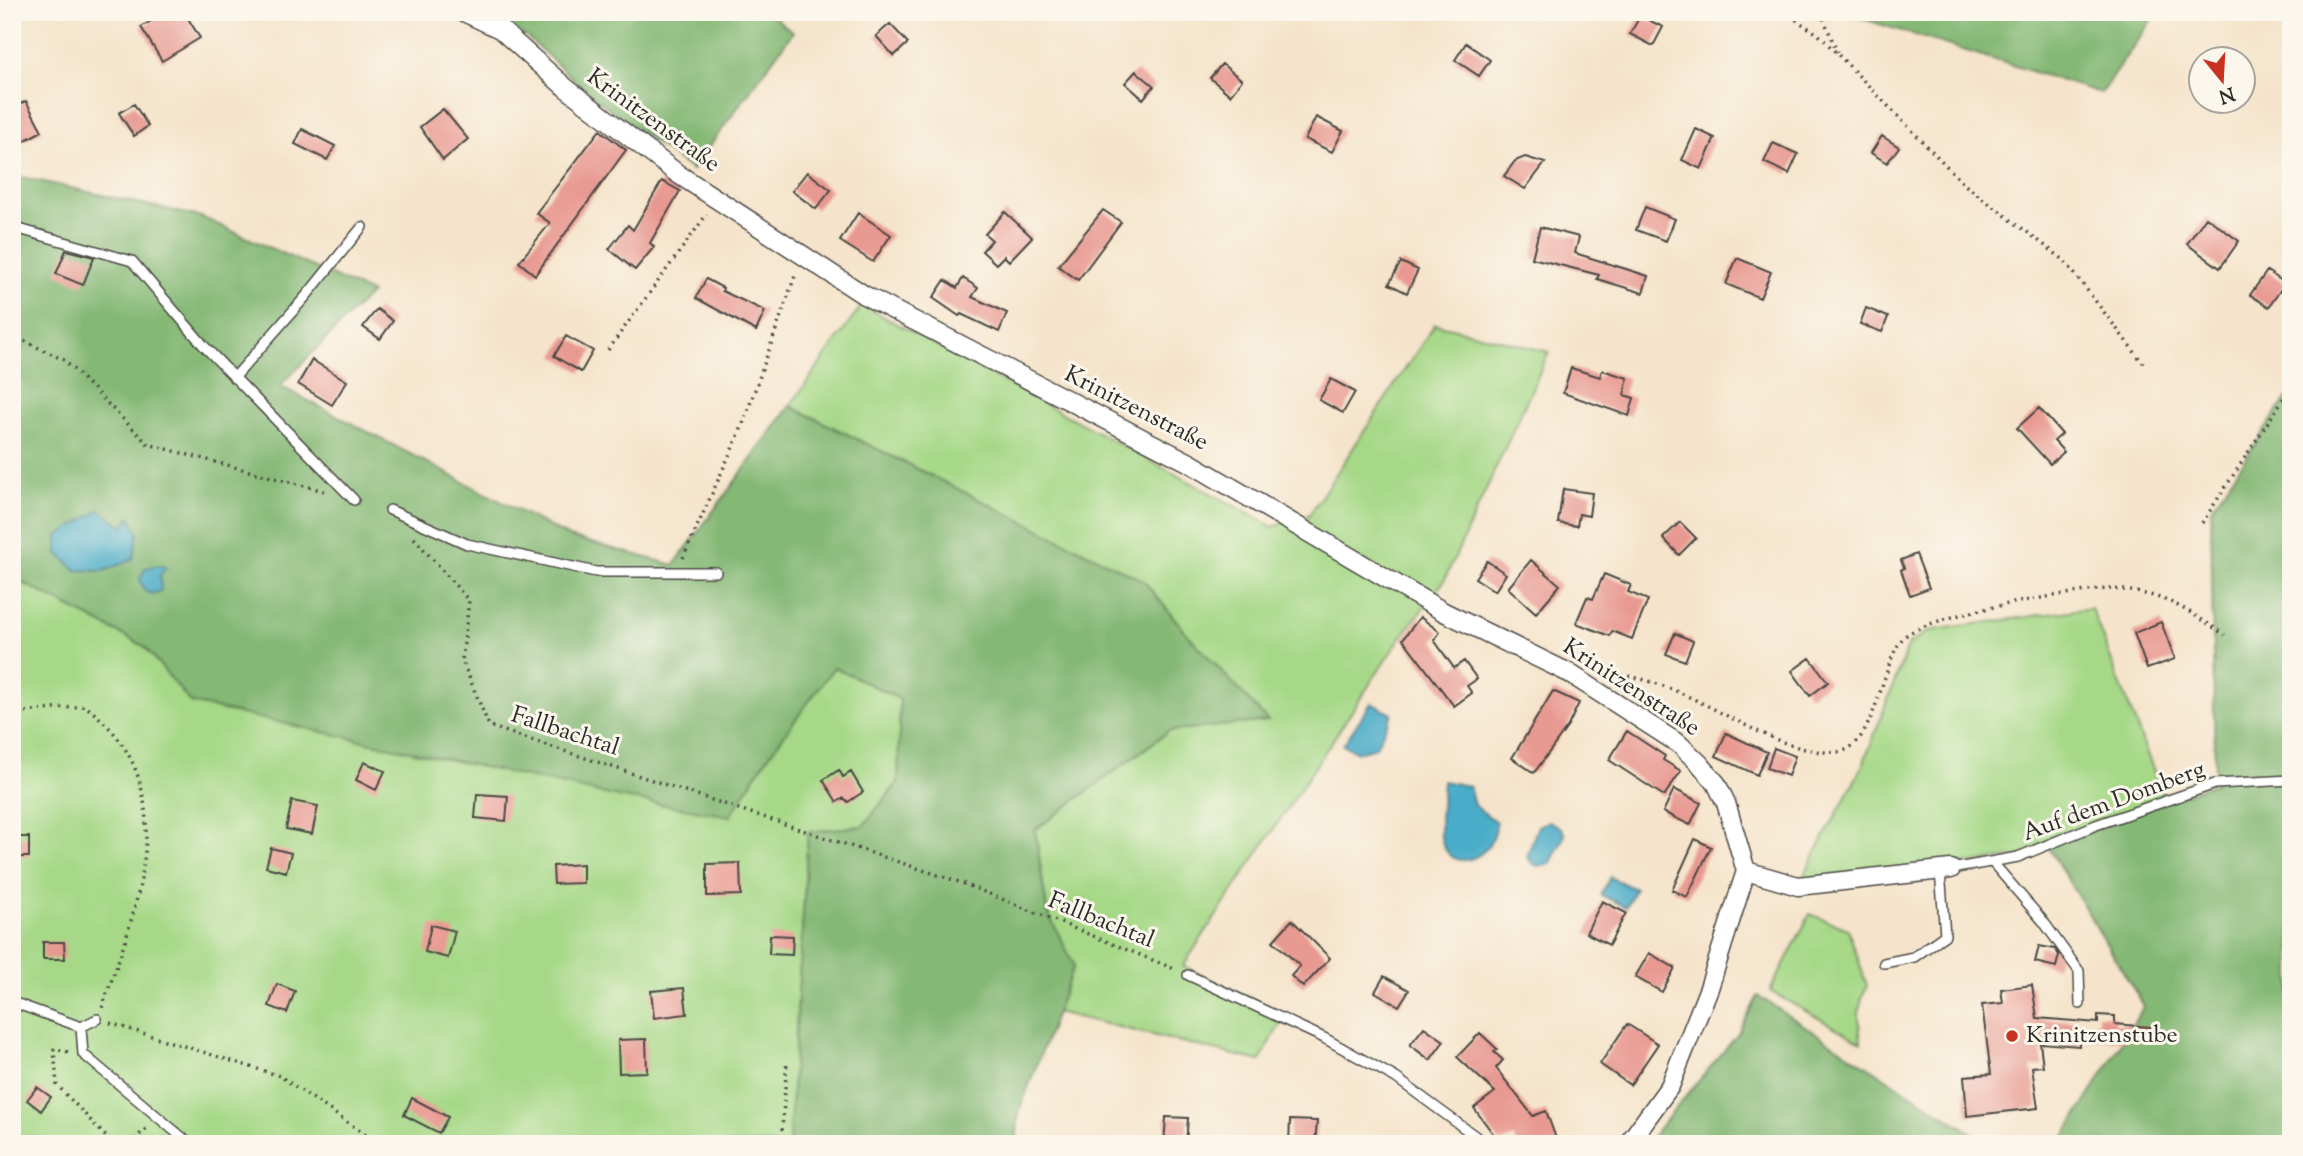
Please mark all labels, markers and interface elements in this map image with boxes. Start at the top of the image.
north arrow [2188,46,2258,116]
street label: Krinitzenstraße [579,61,727,181]
text: N [2215,79,2238,109]
street label: Krinitzenstraße [1058,358,1214,460]
street label: Krinitzenstraße [1556,631,1706,745]
street label: Fallbachtal [507,699,624,766]
street label: Auf dem Domberg [2018,753,2210,851]
street label: Fallbachtal [1043,884,1160,958]
place label: Krinitzenstube [2026,1019,2178,1053]
marker: Krinitzenstube [2004,1028,2020,1044]

